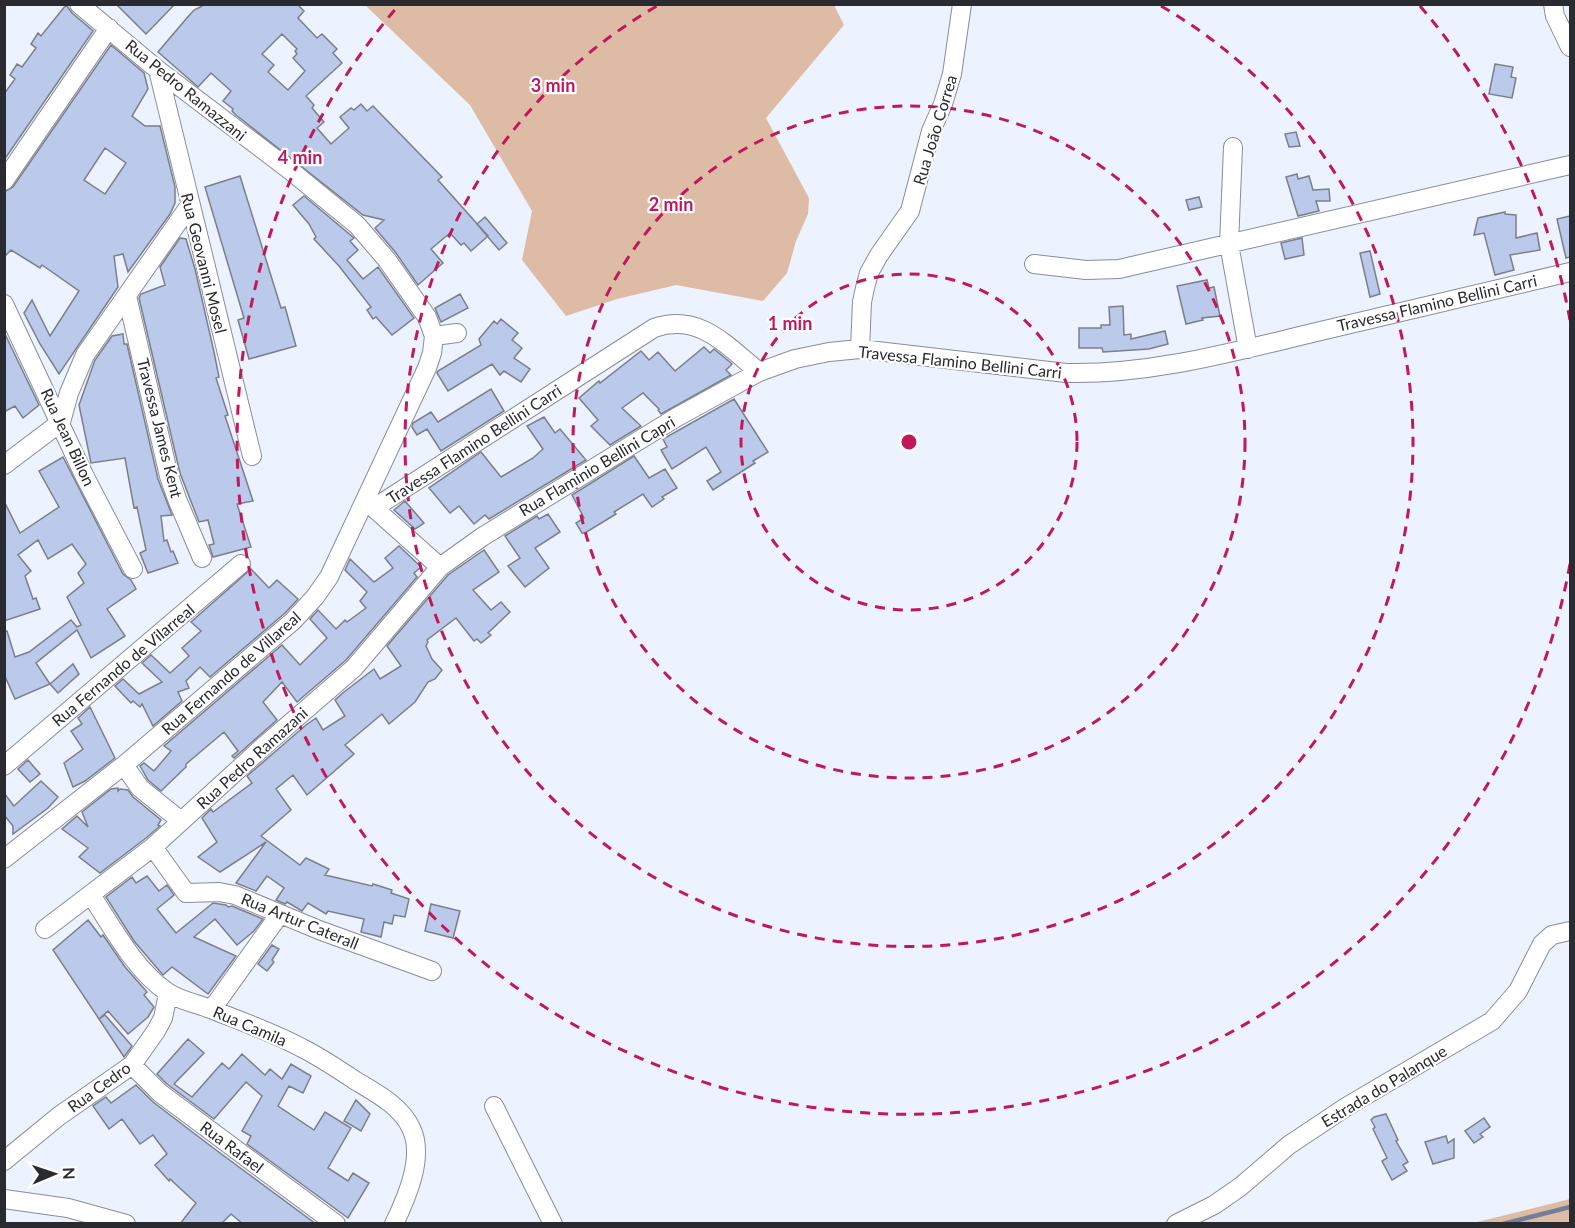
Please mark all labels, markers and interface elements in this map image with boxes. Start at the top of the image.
street label: Rua Pedro Ramazzani [122,35,251,144]
street label: Rua João Correa [909,72,960,187]
text: 3 min [531,74,575,96]
text: 4 min [278,146,322,168]
street label: Rua Geovanni Mosel [178,191,231,335]
text: 2 min [649,193,693,215]
street label: Travessa Flamino Bellini Carri [1335,270,1539,335]
text: 1 min [768,312,812,334]
street label: Travessa Flamino Bellini Carri [857,341,1063,382]
street label: Travessa James Kent [134,356,187,500]
street label: Travessa Flamino Bellini Carri [383,380,565,507]
street label: Rua Jean Billon [38,385,99,489]
street label: Rua Flaminio Bellini Capri [515,411,678,520]
centre of rings [899,432,919,452]
street label: Rua Fernando de Vilarreal [48,599,198,730]
street label: Rua Fernando de Villareal [157,607,304,738]
street label: Rua Pedro Ramazani [192,703,311,812]
street label: Rua Artur Caterall [239,888,362,953]
street label: Rua Camila [211,1002,290,1050]
street label: Estrada do Palanque [1318,1041,1450,1131]
street label: Rua Cedro [64,1057,134,1116]
street label: Rua Rafael [197,1117,268,1176]
north arrow [24,1144,84,1204]
text: N [60,1167,79,1180]

